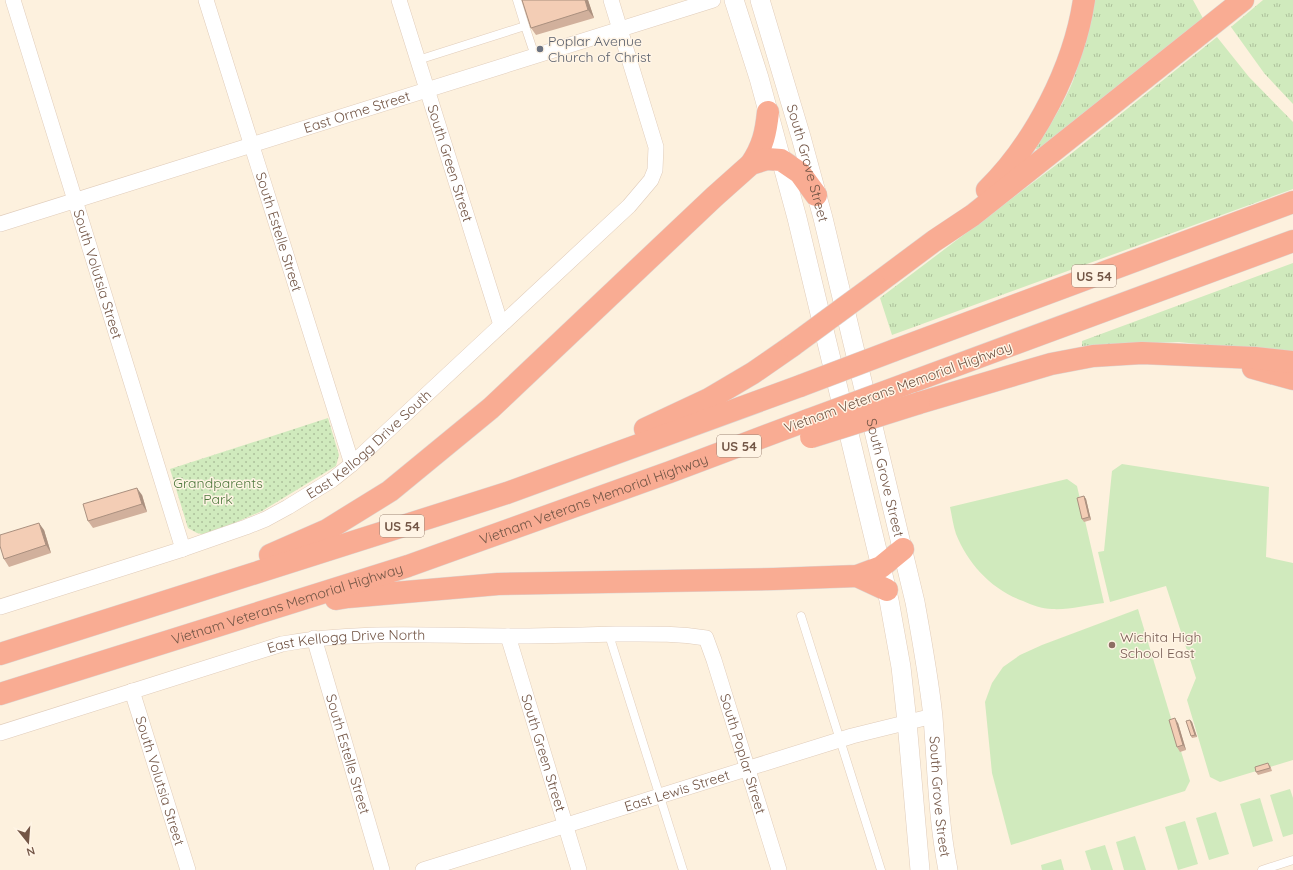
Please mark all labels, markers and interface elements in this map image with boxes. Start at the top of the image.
place label: Poplar Avenue Church of Christ [548,32,652,66]
marker: Poplar Avenue Church of Christ [535,44,545,54]
street label: East Orme Street [301,87,412,137]
street label: South Green Street [423,102,477,224]
street label: South Grove Street [783,102,833,224]
street label: South Estelle Street [252,170,306,294]
street label: South Volutsia Street [69,207,126,341]
road number: US 54 [1072,265,1116,287]
street label: Vietnam Veterans Memorial Highway [782,337,1014,437]
street label: East Kellogg Drive South [303,386,435,503]
street label: South Grove Street [862,417,908,539]
road number: US 54 [717,435,761,457]
street label: Vietnam Veterans Memorial Highway [477,450,710,549]
park label: Grandparents Park [173,474,263,508]
road number: US 54 [380,515,424,537]
street label: Vietnam Veterans Memorial Highway [169,559,405,649]
street label: East Kellogg Drive North [265,626,425,657]
place label: Wichita High School East [1120,628,1202,662]
marker: Wichita High School East [1107,640,1117,650]
street label: South Poplar Street [716,691,770,816]
street label: South Estelle Street [322,692,374,817]
street label: South Green Street [517,692,570,814]
street label: South Volutsia Street [131,714,189,848]
street label: South Grove Street [925,735,955,859]
street label: East Lewis Street [622,766,732,816]
north arrow [8,822,48,862]
text: N [25,844,37,859]

